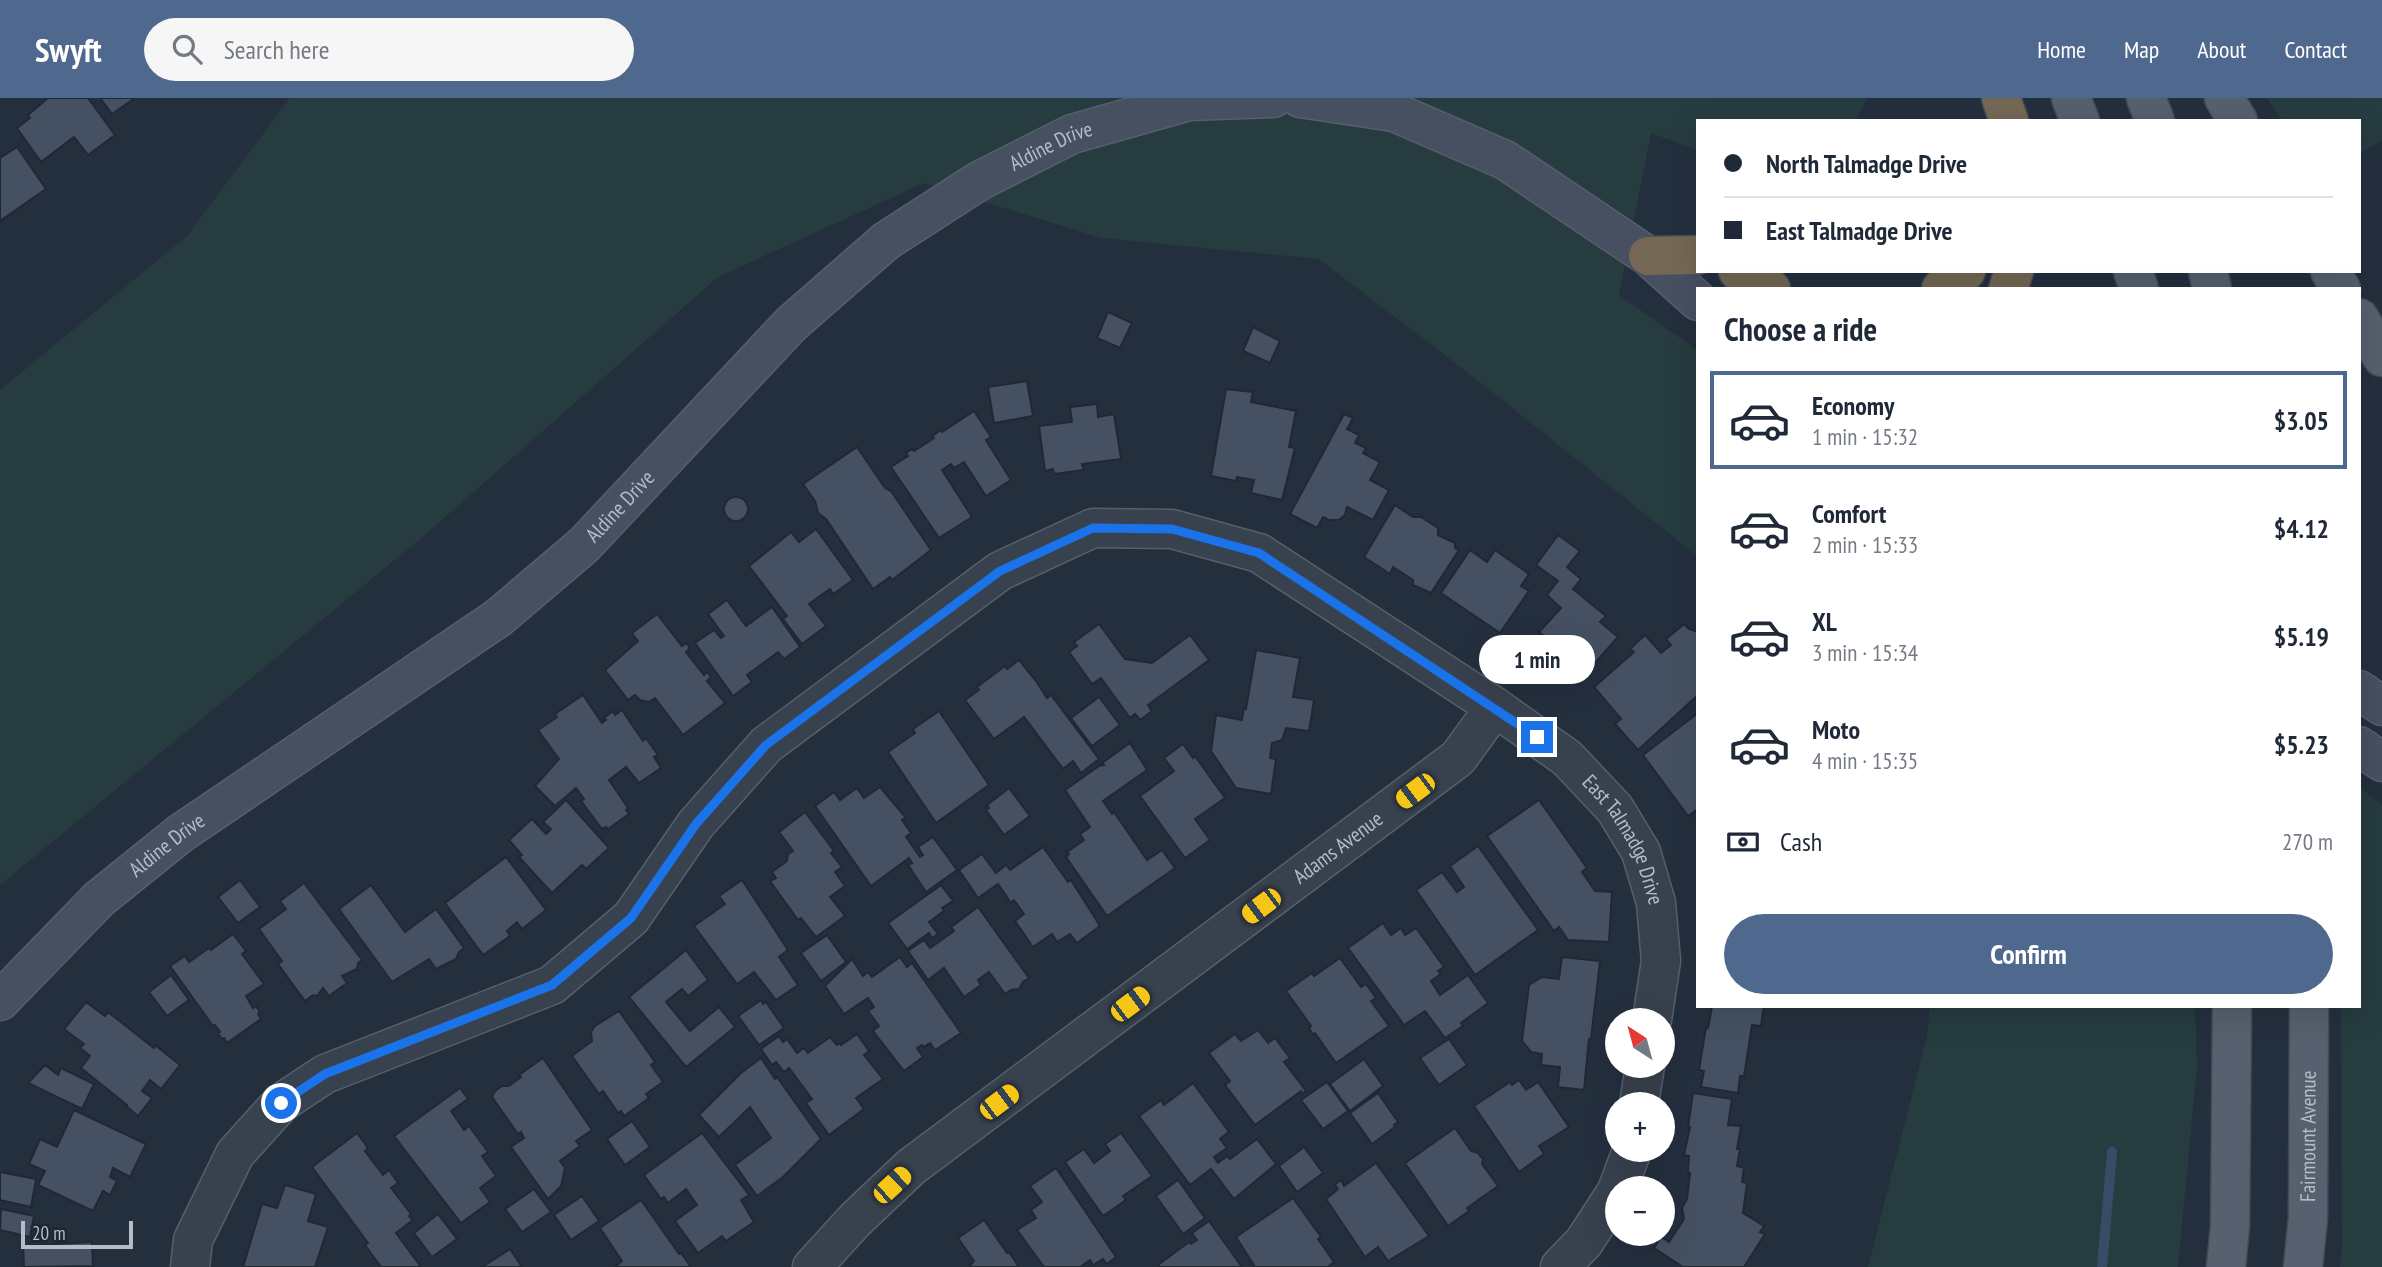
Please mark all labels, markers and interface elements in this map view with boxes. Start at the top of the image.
search box [144,18,634,81]
text: Swyft [35,28,102,71]
icon: search [168,30,206,68]
text: Search here [224,33,329,66]
text: Home [2037,34,2086,65]
text: Map [2124,34,2159,65]
text: About [2197,34,2246,65]
text: Contact [2284,34,2347,65]
street label: Aldine Drive [1004,115,1095,177]
text: North Talmadge Drive [1766,147,1967,180]
text: East Talmadge Drive [1766,214,1953,247]
text: Choose a ride [1724,308,1877,350]
icon: car [1728,389,1791,452]
text: Economy [1812,389,1894,422]
text: $3.05 [2274,404,2329,437]
text: 1 min · 15:32 [1812,422,1918,451]
street label: Aldine Drive [579,464,660,548]
icon: car [1728,497,1791,560]
text: Comfort [1812,497,1886,530]
text: $4.12 [2274,512,2329,545]
text: 2 min · 15:33 [1812,530,1918,559]
icon: car [1728,605,1791,668]
text: XL [1812,605,1837,638]
text: $5.19 [2274,620,2329,653]
callout: 1 min [1479,636,1595,684]
text: 3 min · 15:34 [1812,638,1918,667]
text: 1 min [1514,645,1560,674]
icon: car [1728,713,1791,776]
text: Moto [1812,713,1860,746]
route end [1521,721,1553,753]
text: $5.23 [2274,728,2329,761]
text: 4 min · 15:35 [1812,746,1918,775]
street label: East Talmadge Drive [1577,769,1670,908]
car [1392,770,1439,812]
street label: Adams Avenue [1287,805,1388,890]
street label: Aldine Drive [123,807,210,883]
icon: cash [1724,823,1762,861]
text: Cash [1780,825,1822,858]
text: 270 m [2282,827,2333,856]
car [1238,885,1285,927]
button: Confirm [1724,914,2333,994]
car [1107,983,1154,1025]
north arrow [1605,1008,1675,1078]
map controls [1605,1008,1675,1246]
street label: Fairmount Avenue [2294,1070,2322,1202]
car [976,1081,1023,1123]
route start [265,1087,297,1119]
button: + [1605,1092,1675,1162]
car [870,1163,915,1207]
button: − [1605,1176,1675,1246]
scale bar [21,1218,133,1250]
text: 20 m [32,1221,66,1245]

